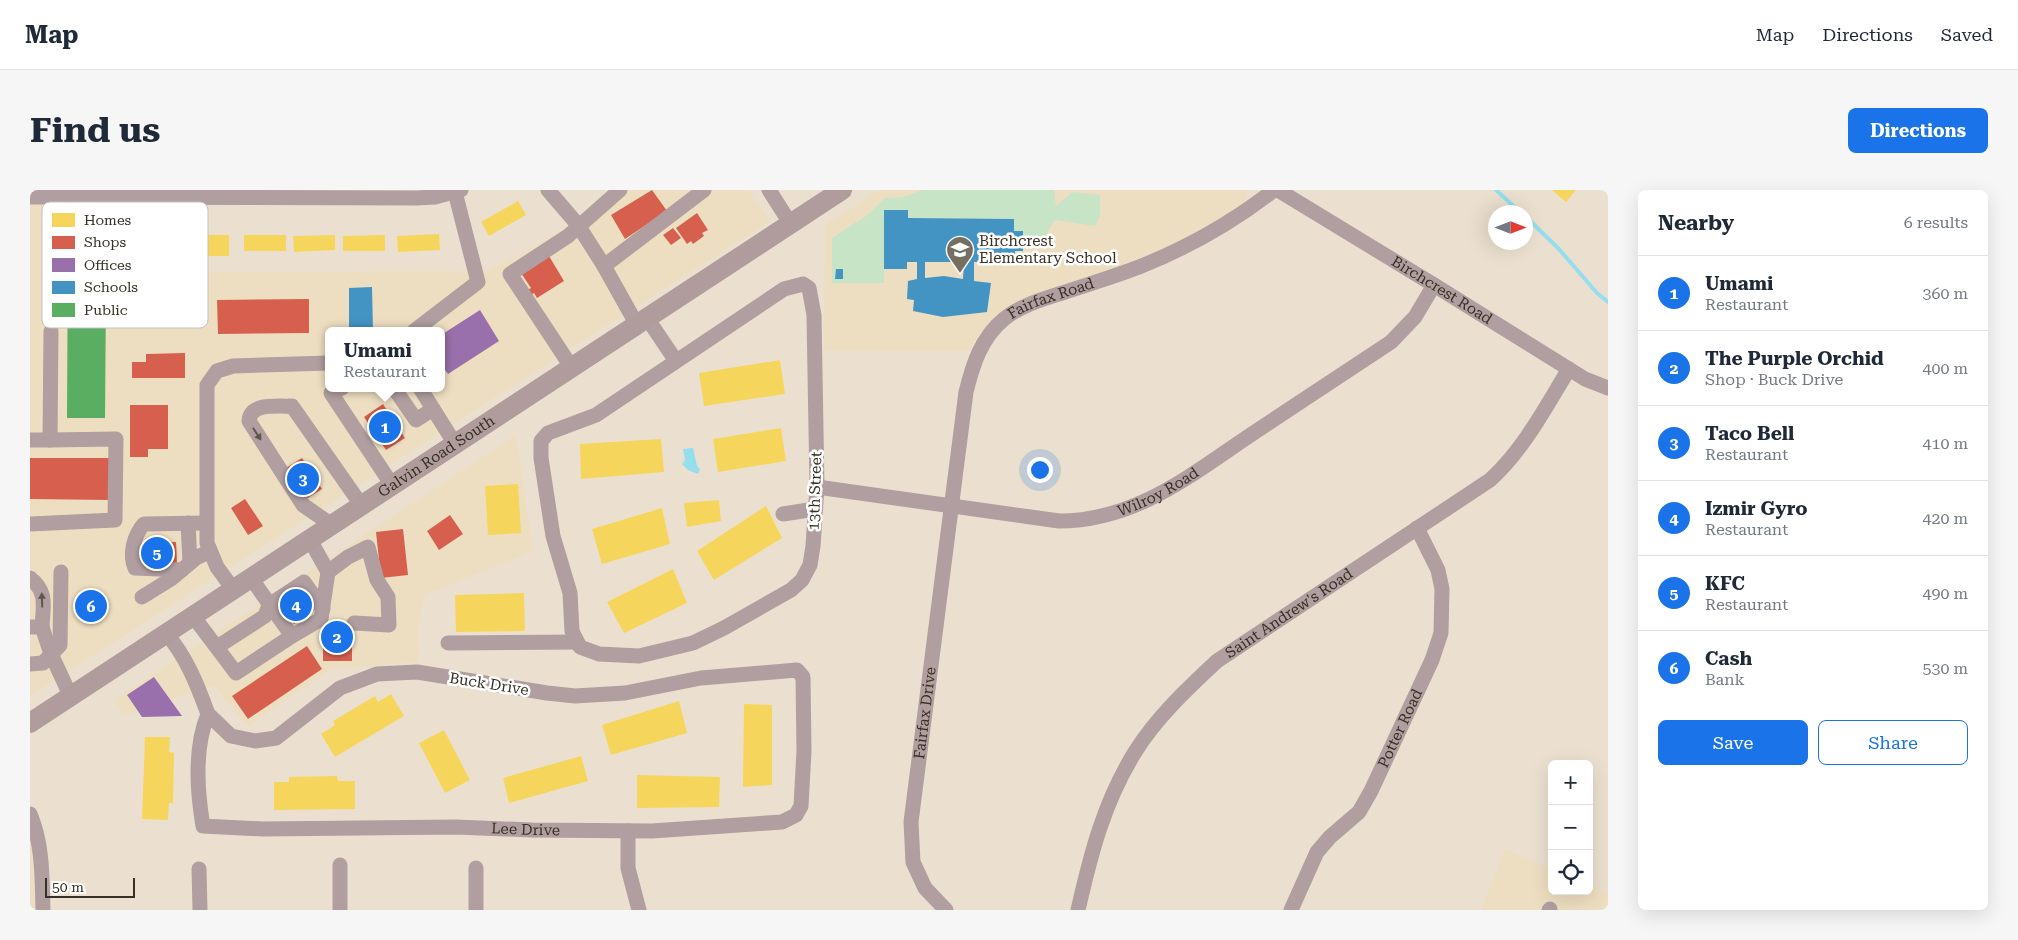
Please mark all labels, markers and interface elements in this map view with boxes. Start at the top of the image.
text: Map [25,21,79,49]
text: Map [1756,24,1794,45]
text: Directions [1822,24,1913,45]
text: Saved [1941,24,1993,45]
button: Directions [1848,108,1988,153]
text: Find us [30,110,160,151]
legend [42,202,208,328]
north arrow [1488,205,1533,250]
text: Nearby [1658,211,1734,235]
text: Homes [84,212,132,228]
text: 6 results [1904,213,1968,232]
place label: Birchcrest Elementary School [979,232,1117,267]
text: Shops [84,234,127,250]
school or university icon: Birchcrest Elementary School [945,235,975,274]
street label: Birchcrest Road [1388,252,1496,328]
text: Offices [84,257,132,273]
text: Umami [1705,272,1773,295]
street label: Fairfax Road [1004,274,1097,323]
text: Schools [84,279,138,295]
text: 1 [1670,284,1678,303]
text: 360 m [1922,284,1968,303]
text: Restaurant [1705,295,1788,314]
text: Public [84,302,128,318]
popup [325,327,445,392]
text: Umami [343,339,412,362]
text: The Purple Orchid [1705,347,1884,370]
text: 2 [1670,359,1678,378]
text: 400 m [1922,359,1968,378]
text: Restaurant [343,362,427,381]
text: Shop · Buck Drive [1705,370,1843,389]
pin: 1 [369,408,401,446]
street label: Galvin Road South [375,411,498,501]
text: Taco Bell [1705,422,1794,445]
one-way arrow [253,427,262,440]
text: 3 [1670,434,1678,453]
text: 410 m [1922,434,1968,453]
text: Restaurant [1705,445,1788,464]
street label: 13th Street [805,451,825,531]
your location [1027,457,1053,483]
pin: 3 [287,460,319,498]
street label: Wilroy Road [1115,463,1202,520]
text: Izmir Gyro [1705,497,1807,520]
text: 4 [1670,509,1678,528]
text: 420 m [1922,509,1968,528]
text: Restaurant [1705,520,1788,539]
pin: 5 [141,534,173,572]
street label: Saint Andrew's Road [1222,564,1356,662]
text: KFC [1705,572,1745,595]
text: 5 [1670,584,1678,603]
text: 490 m [1922,584,1968,603]
pin: 4 [280,586,312,624]
pin: 6 [75,587,107,625]
one-way arrow [38,592,46,608]
text: Restaurant [1705,595,1788,614]
pin: 2 [321,618,353,656]
text: Cash [1705,647,1752,670]
text: 6 [1670,659,1678,678]
text: 530 m [1922,659,1968,678]
street label: Fairfax Drive [910,666,940,760]
street label: Buck Drive [448,669,530,699]
text: Bank [1705,670,1745,689]
street label: Potter Road [1374,686,1426,771]
button: Save [1658,720,1808,765]
button: Share [1818,720,1968,765]
map controls [1548,760,1593,895]
button: + [1548,760,1593,805]
button: − [1548,805,1593,850]
street label: Lee Drive [491,819,560,839]
button: locate [1548,850,1593,895]
scale bar [45,875,135,898]
text: 50 m [52,879,84,895]

